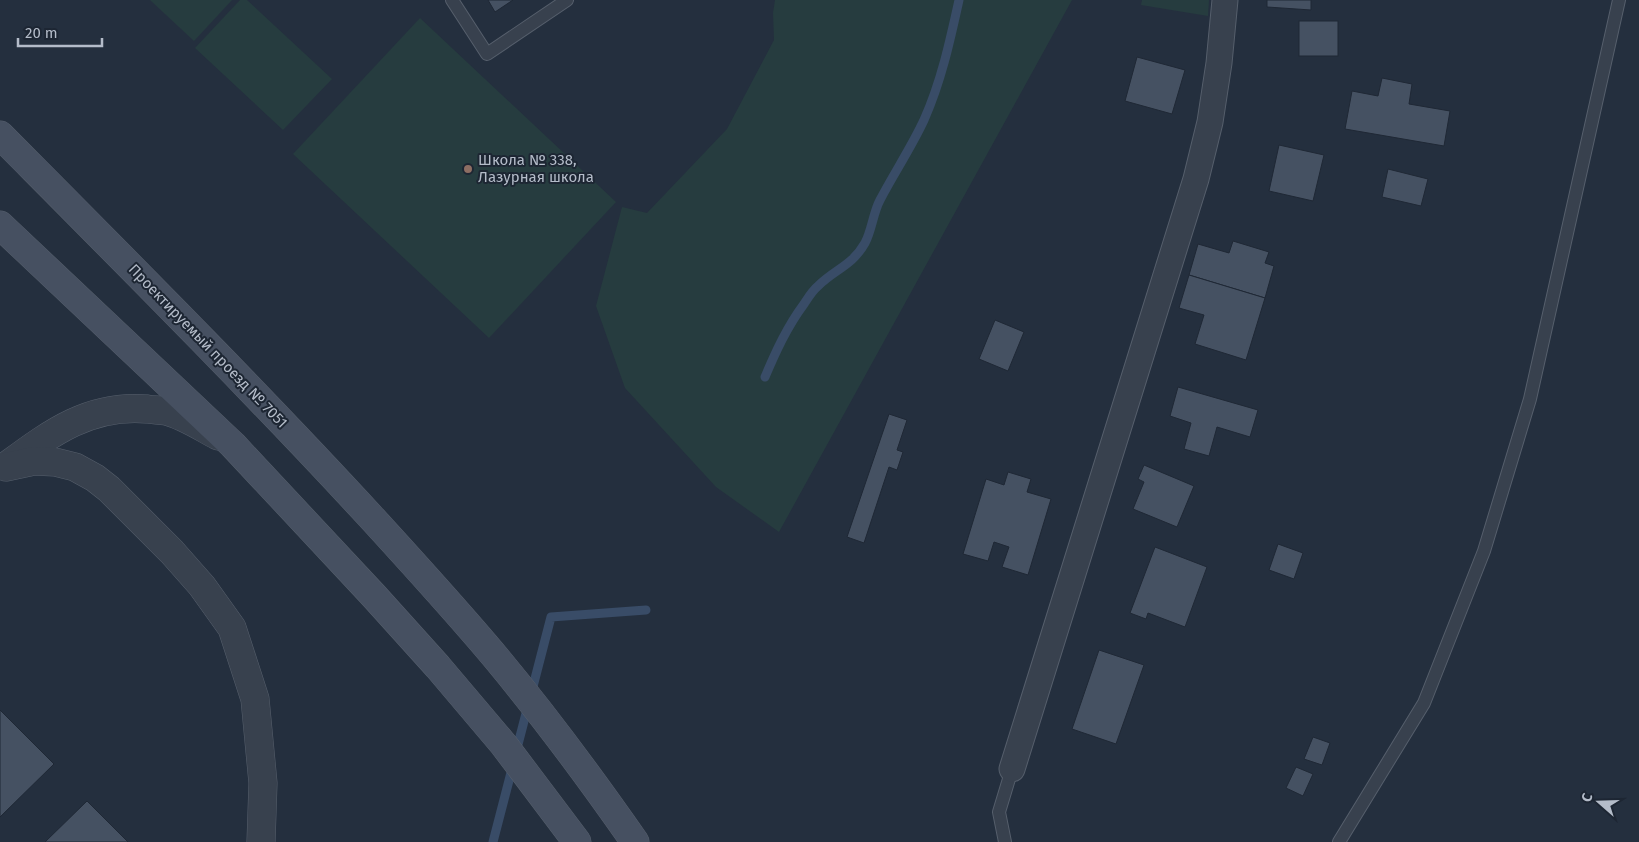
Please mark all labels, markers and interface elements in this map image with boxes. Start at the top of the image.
scale bar [18,15,101,47]
text: 20 m [25,24,58,42]
place label: Школа № 338, Лазурная школа [478,151,594,186]
marker: Школа № 338, Лазурная школа [462,163,474,175]
street label: Проектируемый проезд № 7051 [125,260,291,432]
north arrow [1574,777,1624,827]
text: С [1578,791,1597,804]

